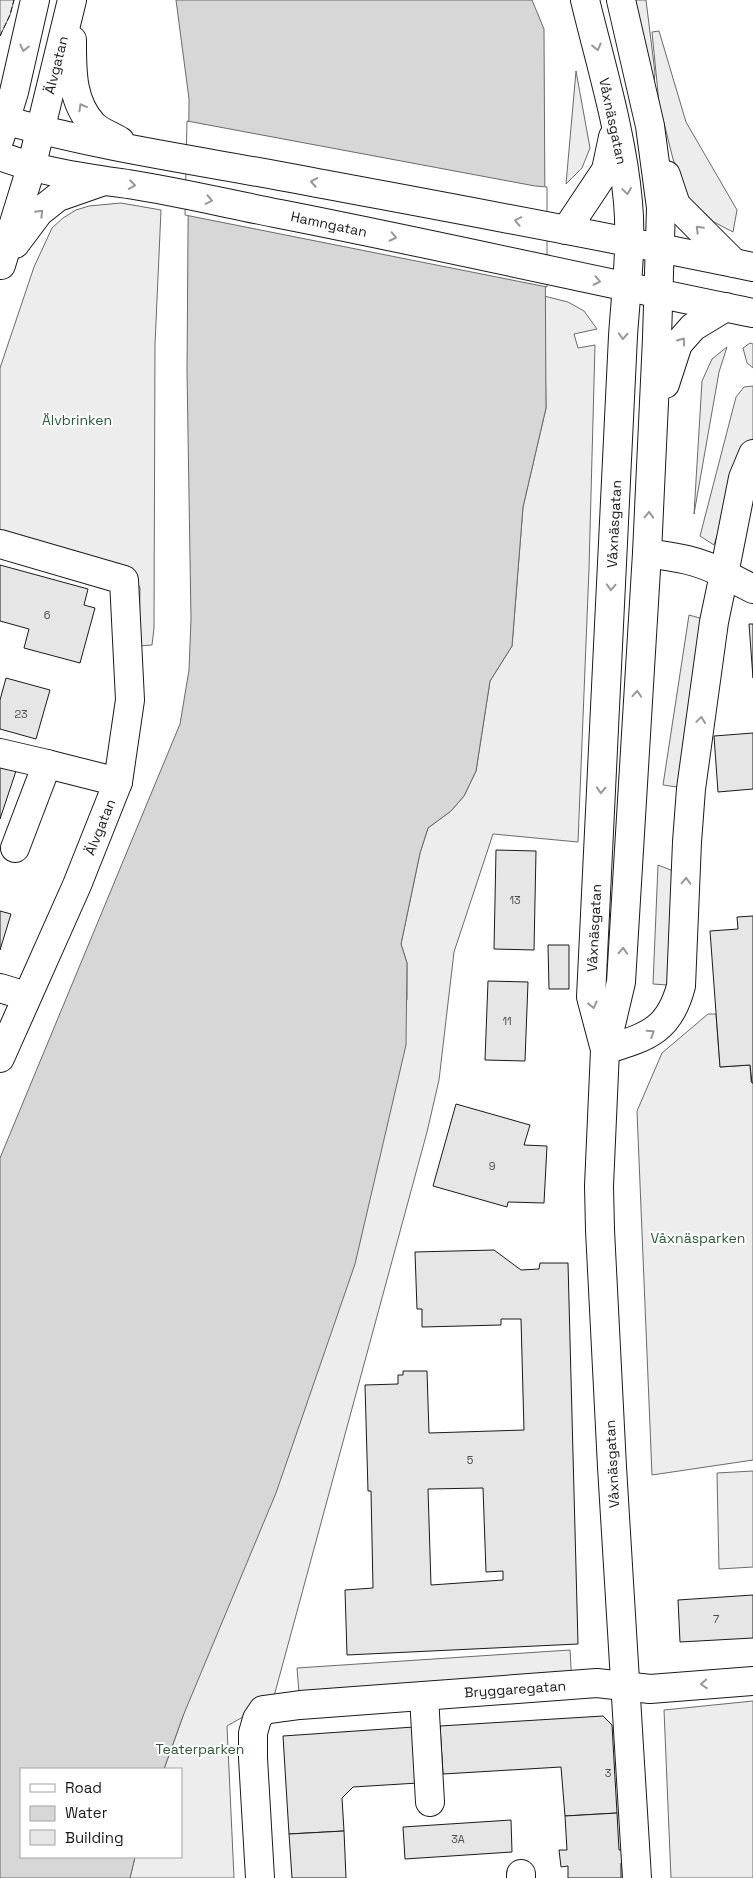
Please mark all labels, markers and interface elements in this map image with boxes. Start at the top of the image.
street label: Älvgatan [40,34,72,96]
one-way arrow [19,43,30,52]
one-way arrow [591,43,602,52]
street label: Våxnäsgatan [595,76,631,166]
one-way arrow [78,104,88,113]
one-way arrow [310,178,319,188]
one-way arrow [127,180,136,190]
one-way arrow [621,188,632,196]
one-way arrow [204,194,213,204]
street label: Hamngatan [289,207,369,241]
one-way arrow [35,210,44,219]
one-way arrow [514,216,523,227]
one-way arrow [696,226,705,235]
one-way arrow [389,232,397,242]
one-way arrow [592,275,601,286]
one-way arrow [618,332,629,340]
one-way arrow [676,337,685,347]
park label: Älvbrinken [42,411,112,429]
street label: Våxnäsgatan [603,480,625,568]
one-way arrow [643,511,654,519]
one-way arrow [605,583,616,591]
house number: 6 [44,608,51,622]
one-way arrow [632,690,643,698]
house number: 23 [14,707,28,721]
one-way arrow [695,715,705,724]
one-way arrow [595,787,606,795]
street label: Älvgatan [81,796,119,858]
one-way arrow [681,877,691,885]
street label: Våxnäsgatan [583,884,605,972]
house number: 13 [509,893,521,907]
one-way arrow [617,947,628,955]
one-way arrow [587,1000,598,1009]
house number: 11 [502,1014,512,1028]
one-way arrow [645,1029,654,1039]
house number: 9 [489,1159,496,1173]
park label: Våxnäsparken [651,1229,745,1247]
street label: Våxnäsgatan [601,1420,623,1508]
house number: 5 [467,1453,474,1467]
house number: 7 [713,1612,719,1626]
street label: Bryggaregatan [463,1676,567,1702]
one-way arrow [700,1679,708,1690]
park label: Teaterparken [156,1740,244,1758]
house number: 3 [605,1766,612,1780]
legend [20,1768,182,1858]
text: Road [65,1778,102,1797]
text: Water [65,1803,108,1822]
text: Building [65,1828,124,1847]
house number: 3A [451,1832,465,1846]

